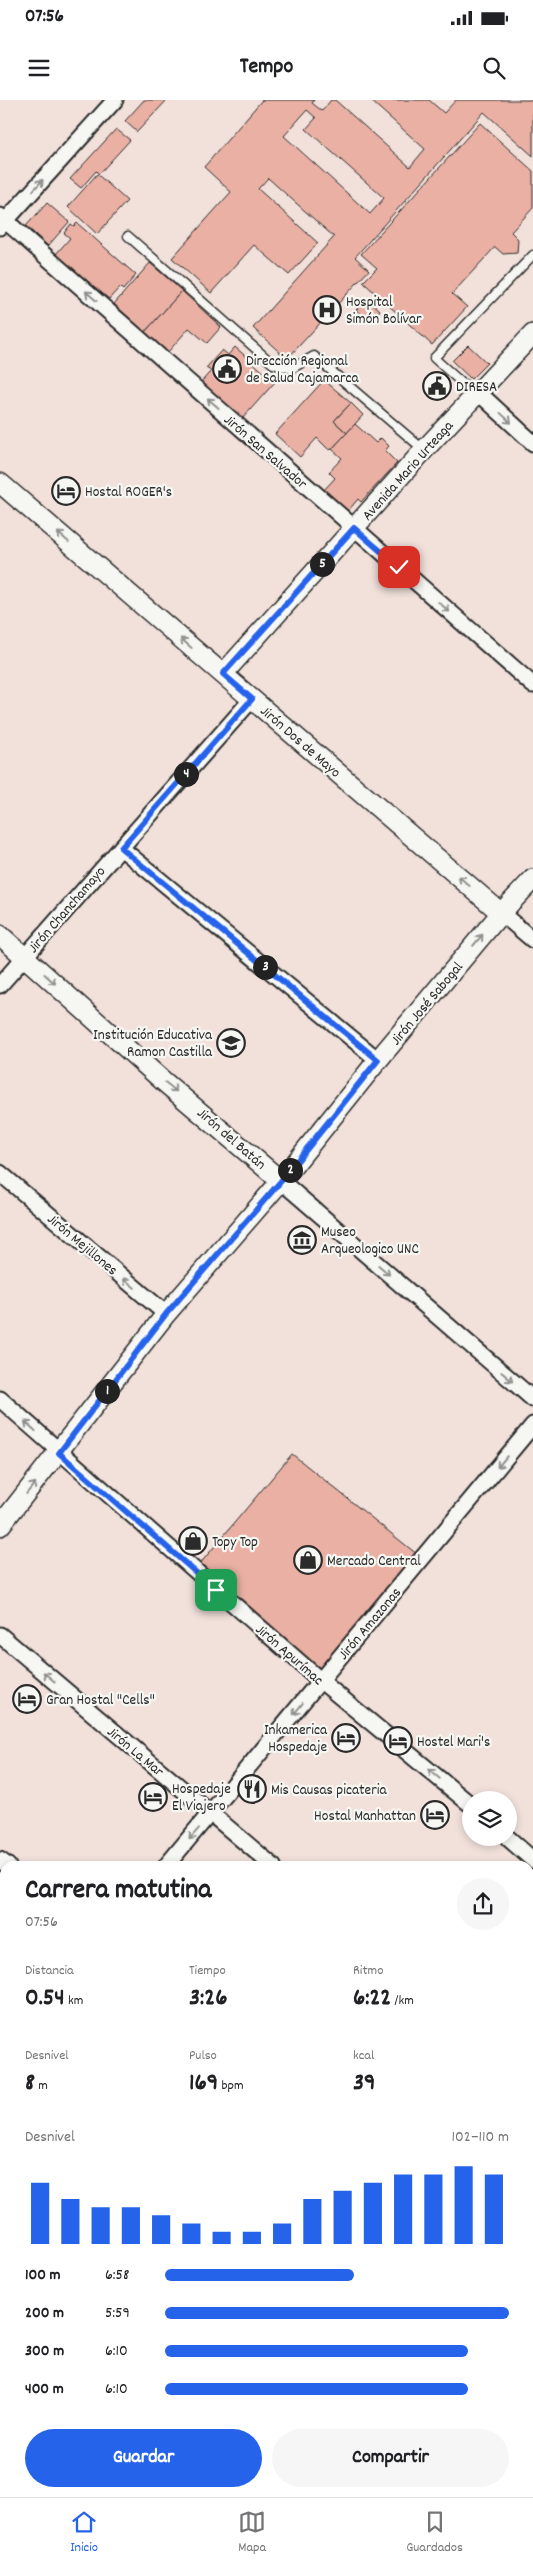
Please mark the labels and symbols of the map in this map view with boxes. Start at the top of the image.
one-way arrow [32,178,44,191]
one-way arrow [84,290,97,302]
place label: Hospital Simón Bolívar [346,292,422,331]
hospital icon: Hospital Simón Bolívar [312,295,342,325]
place label: Dirección Regional de Salud Cajamarca [246,351,360,390]
public building icon: Dirección Regional de Salud Cajamarca [212,354,242,384]
public building icon: DIRESA [422,371,452,401]
place label: DIRESA [456,377,497,399]
one-way arrow [206,398,219,409]
street label: Jirón San Salvador [218,410,312,495]
one-way arrow [500,412,512,424]
street label: Avenida Mario Urteaga [357,416,460,526]
hotel icon: Hostal ROGER's [51,476,81,506]
place label: Hostal ROGER's [85,482,172,504]
one-way arrow [56,531,69,542]
pin [378,546,420,588]
pin: 5 [310,552,334,576]
one-way arrow [437,601,450,612]
one-way arrow [179,637,192,648]
street label: Jirón Dos de Mayo [254,701,345,784]
pin: 4 [174,762,198,786]
street label: Jirón Chanchamayo [23,862,112,959]
one-way arrow [458,876,471,887]
one-way arrow [473,934,484,947]
pin: 3 [252,954,278,980]
street label: Jirón José Sabogal [386,957,469,1051]
one-way arrow [43,973,56,985]
place label: Institución Educativa Ramon Castilla [93,1025,213,1064]
school or university icon: Institución Educativa Ramon Castilla [216,1028,246,1058]
one-way arrow [164,1081,177,1092]
street label: Jirón del Batán [191,1103,270,1176]
pin: 2 [278,1158,302,1182]
street label: Jirón Mejillones [41,1209,122,1282]
place label: Museo Arqueologico UNC [321,1222,419,1261]
museum icon: Museo Arqueologico UNC [287,1225,317,1255]
one-way arrow [378,1265,391,1276]
one-way arrow [123,1277,136,1288]
one-way arrow [501,1371,514,1382]
pin: 1 [94,1378,120,1404]
one-way arrow [23,1420,36,1432]
one-way arrow [496,1456,507,1469]
one-way arrow [25,1482,36,1495]
shop icon: Topy Top [178,1526,208,1556]
place label: Topy Top [212,1532,258,1554]
shop icon: Mercado Central [293,1545,323,1575]
place label: Mercado Central [327,1551,421,1573]
pin [195,1569,237,1611]
street label: Jirón Amazonas [334,1583,408,1665]
street label: Jirón Apurímac [250,1620,328,1691]
one-way arrow [43,1671,56,1682]
hotel icon: Gran Hostal "Cells" [12,1684,42,1714]
place label: Gran Hostal "Cells" [46,1690,155,1712]
one-way arrow [292,1702,303,1715]
place label: Inkamerica Hospedaje [264,1720,328,1759]
street label: Jirón La Mar [101,1722,168,1783]
hotel icon: Inkamerica Hospedaje [331,1723,361,1753]
hotel icon: Hostel Mari's [383,1726,413,1756]
place label: Hostel Mari's [417,1732,490,1754]
one-way arrow [428,1768,441,1779]
restaurant icon: Mis Causas picateria [237,1774,267,1804]
place label: Hospedaje El Viajero [172,1779,231,1818]
place label: Mis Causas picateria [271,1780,387,1802]
hotel icon: Hospedaje El Viajero [138,1782,168,1812]
hotel icon: Hostal Manhattan [420,1800,450,1830]
place label: Hostal Manhattan [314,1806,416,1828]
one-way arrow [189,1827,200,1840]

